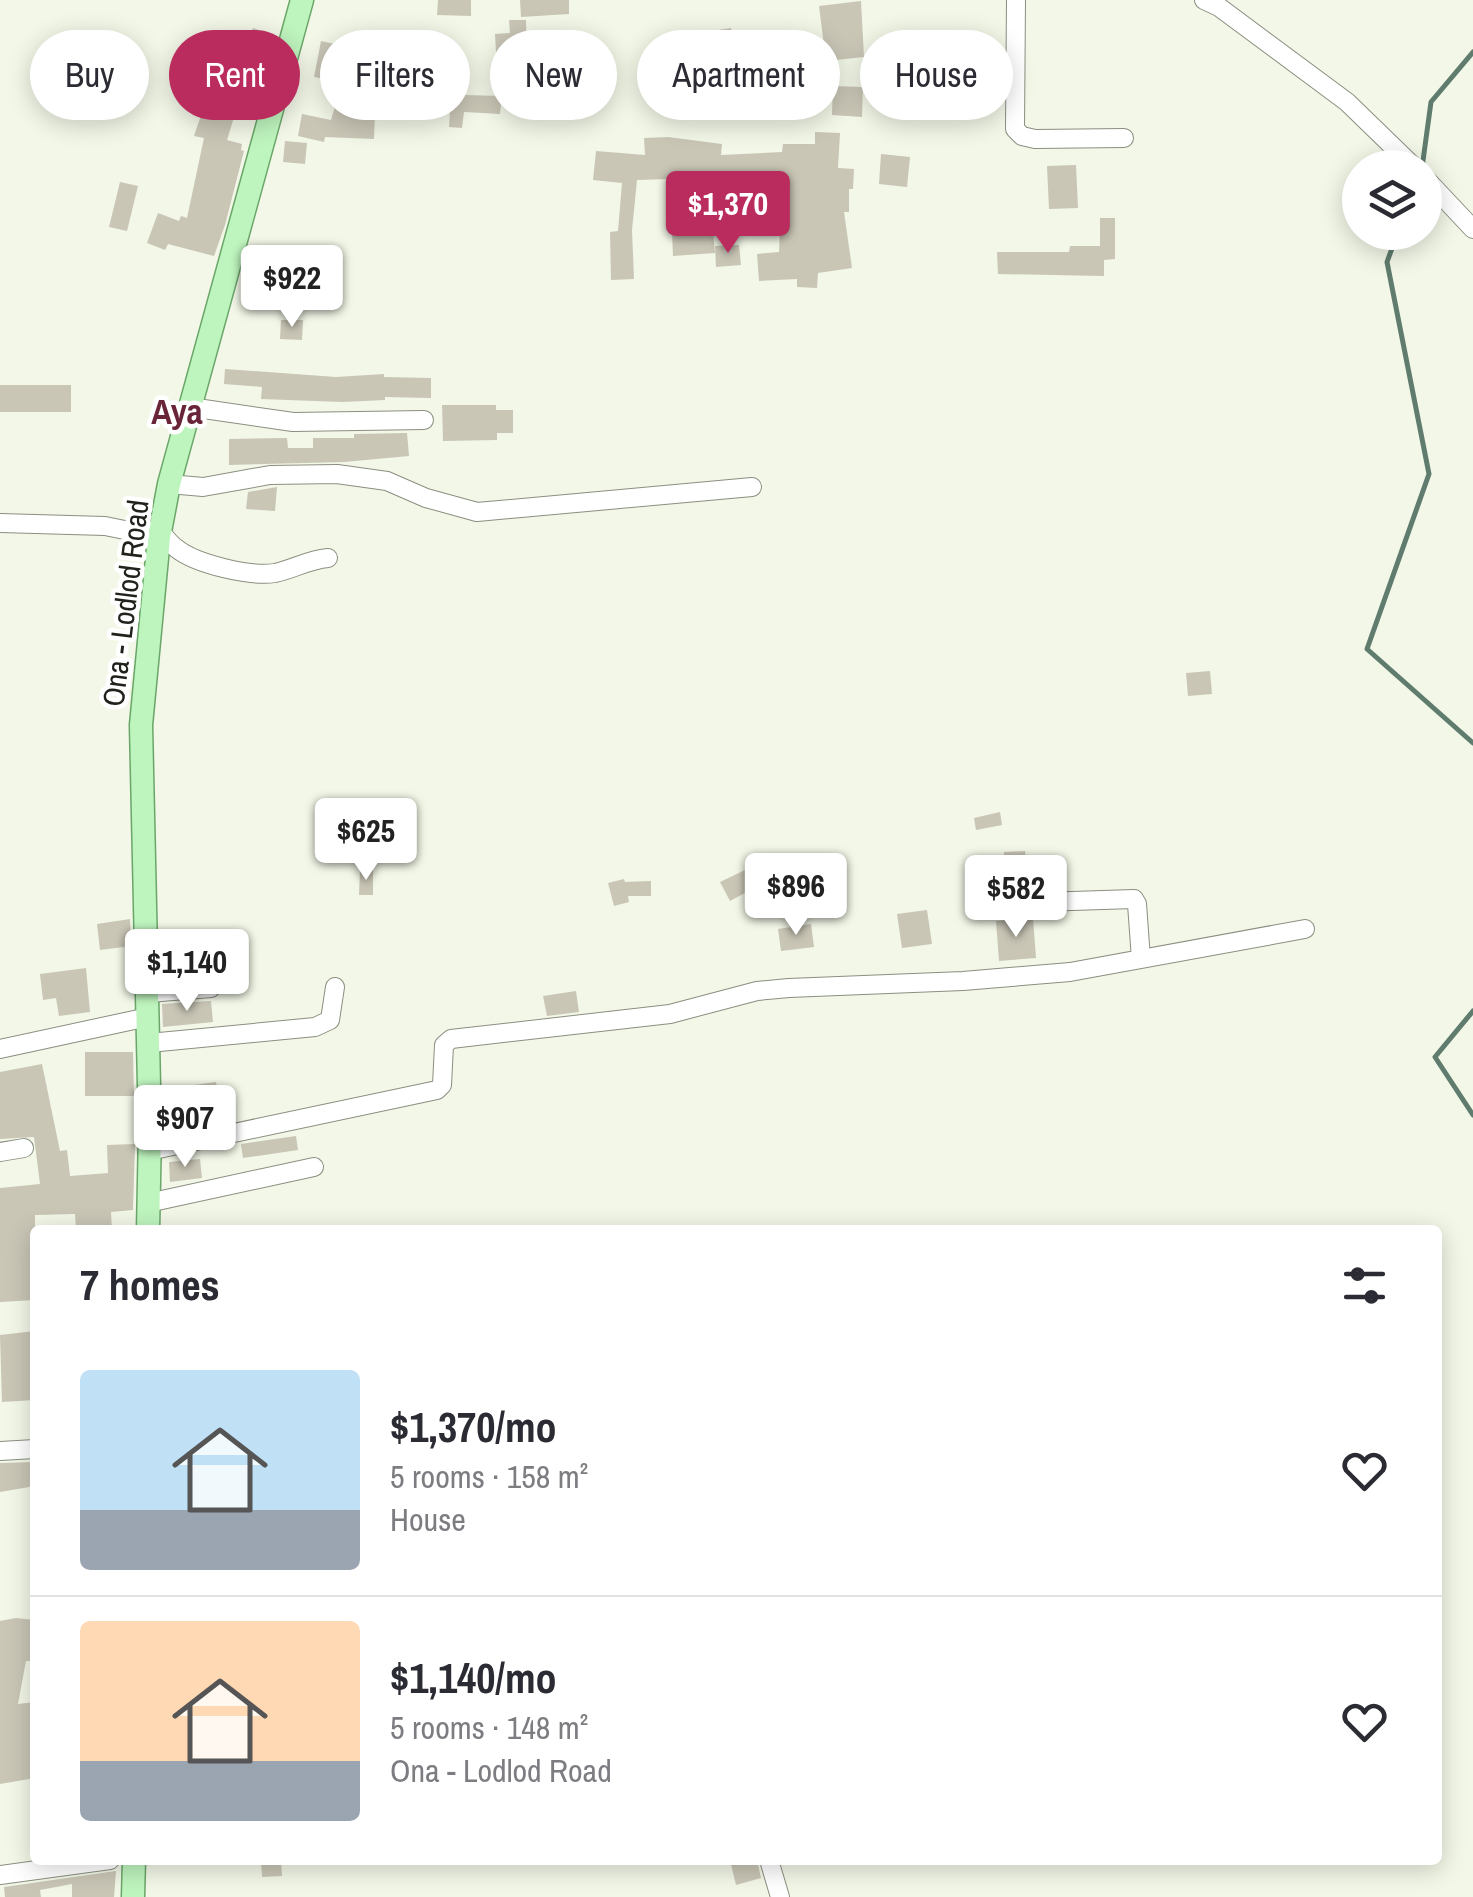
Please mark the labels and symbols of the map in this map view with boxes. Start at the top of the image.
pin: $1,370 [647,171,809,256]
pin: $922 [233,245,351,330]
district label: Aya [151,388,203,435]
street label: Ona - Lodlod Road [92,497,158,709]
pin: $625 [307,798,425,883]
pin: $896 [737,853,855,938]
pin: $582 [957,855,1075,940]
pin: $1,140 [106,929,268,1014]
pin: $907 [126,1085,244,1170]

